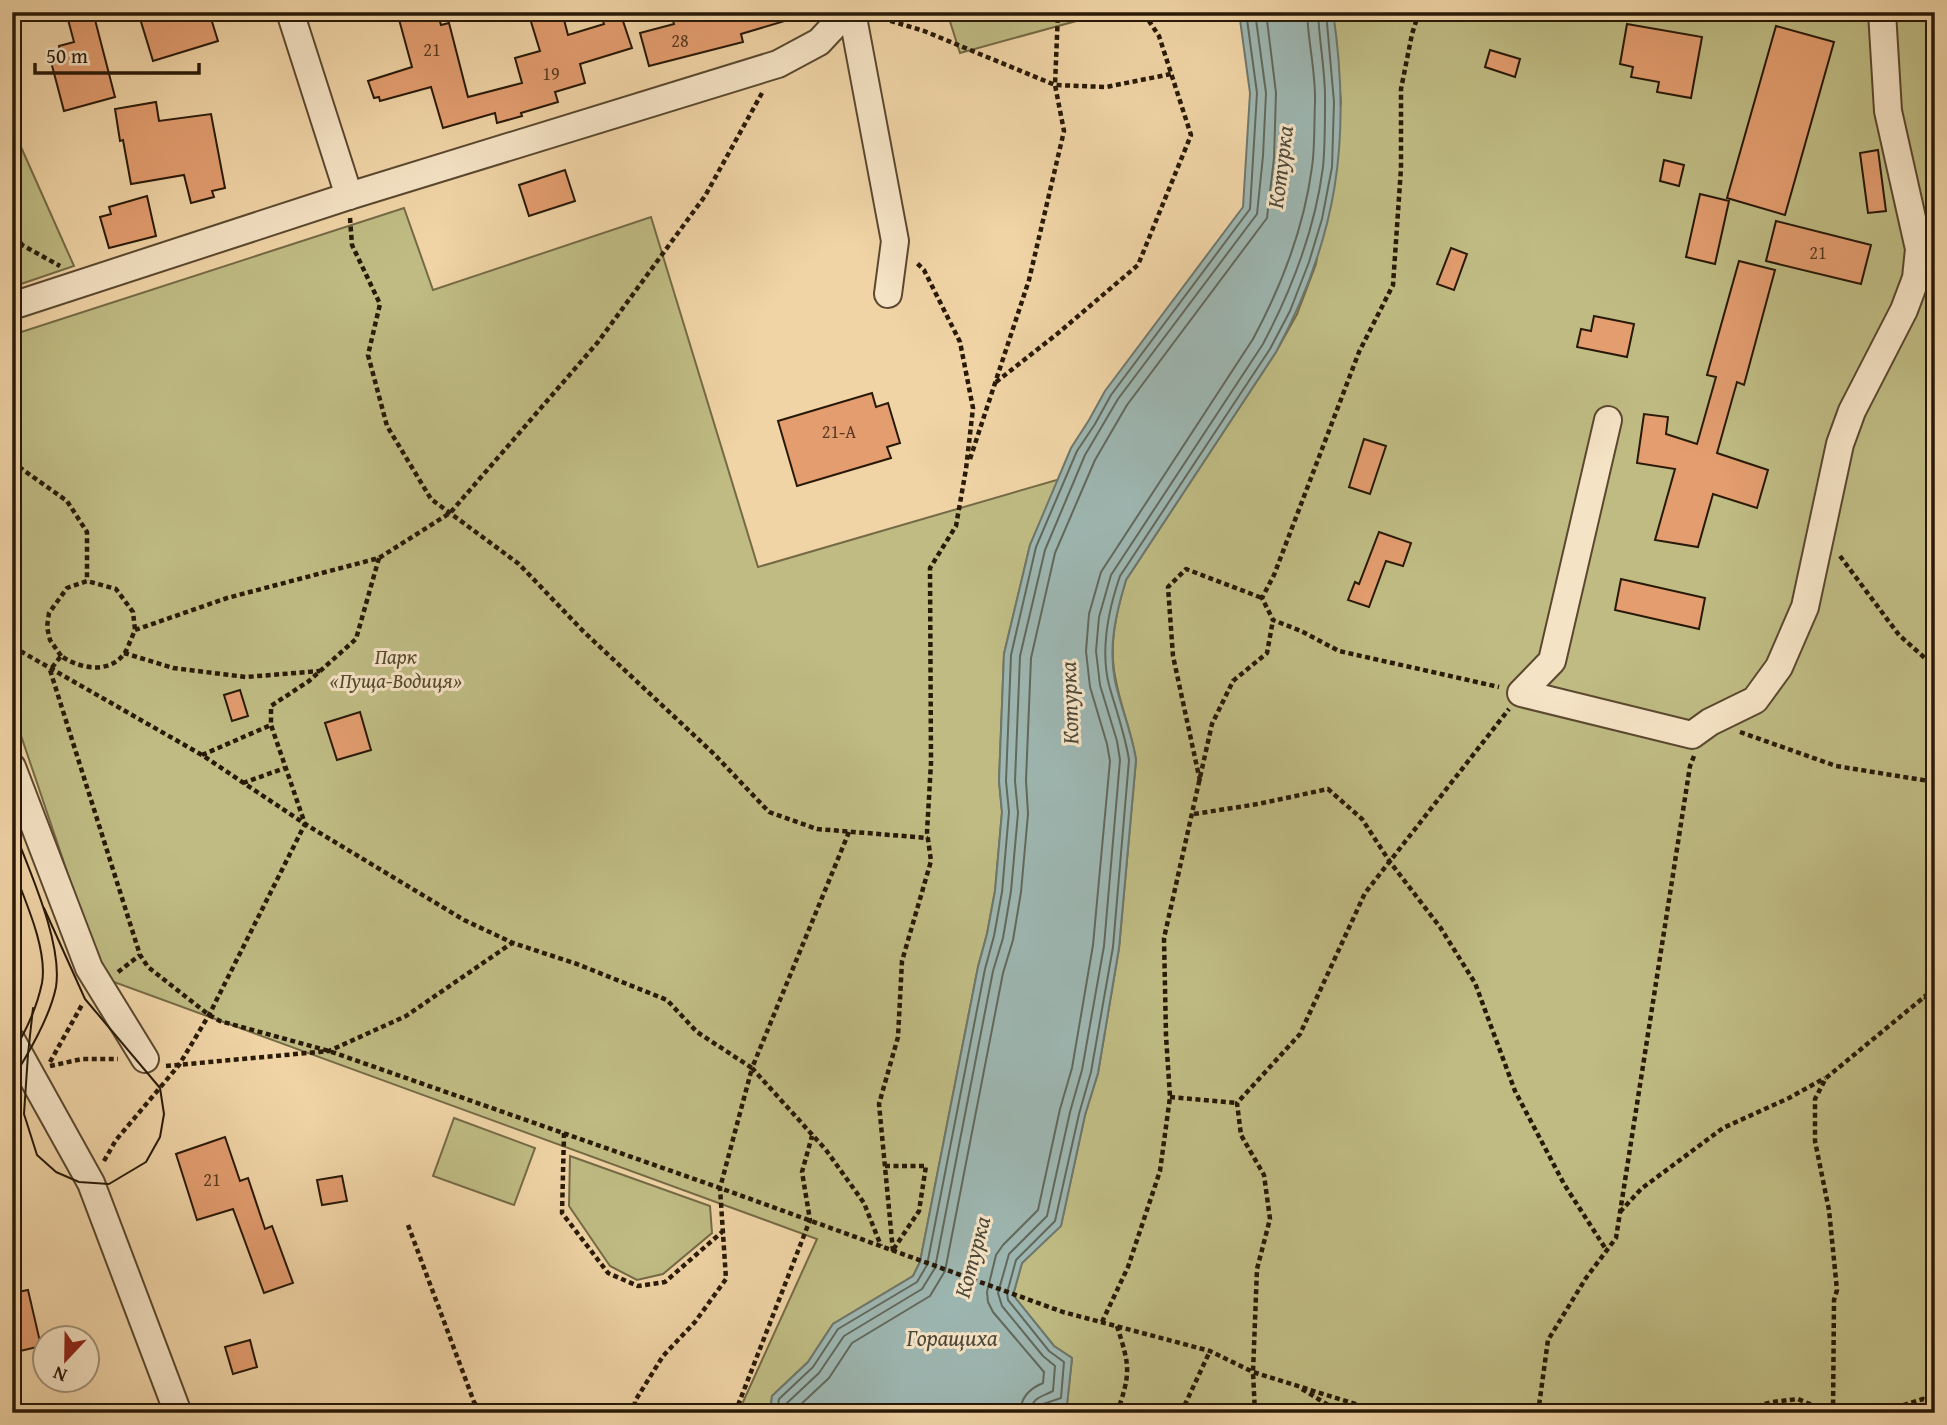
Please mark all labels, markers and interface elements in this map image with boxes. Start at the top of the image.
house number: 28 [671,27,689,54]
scale bar [35,32,200,76]
house number: 21 [423,36,441,63]
text: 50 m [46,40,88,71]
house number: 19 [542,60,560,87]
water label: Котурка [1258,123,1301,210]
house number: 21 [1809,239,1827,266]
house number: 21-А [822,418,856,445]
park label: Парк «Пуща-Водиця» [330,641,462,696]
water label: Котурка [1051,660,1086,745]
house number: 21 [203,1166,221,1193]
water label: Котурка [945,1212,998,1301]
water label: Горащиха [905,1321,998,1354]
north arrow [32,1324,102,1394]
text: N [48,1359,71,1390]

